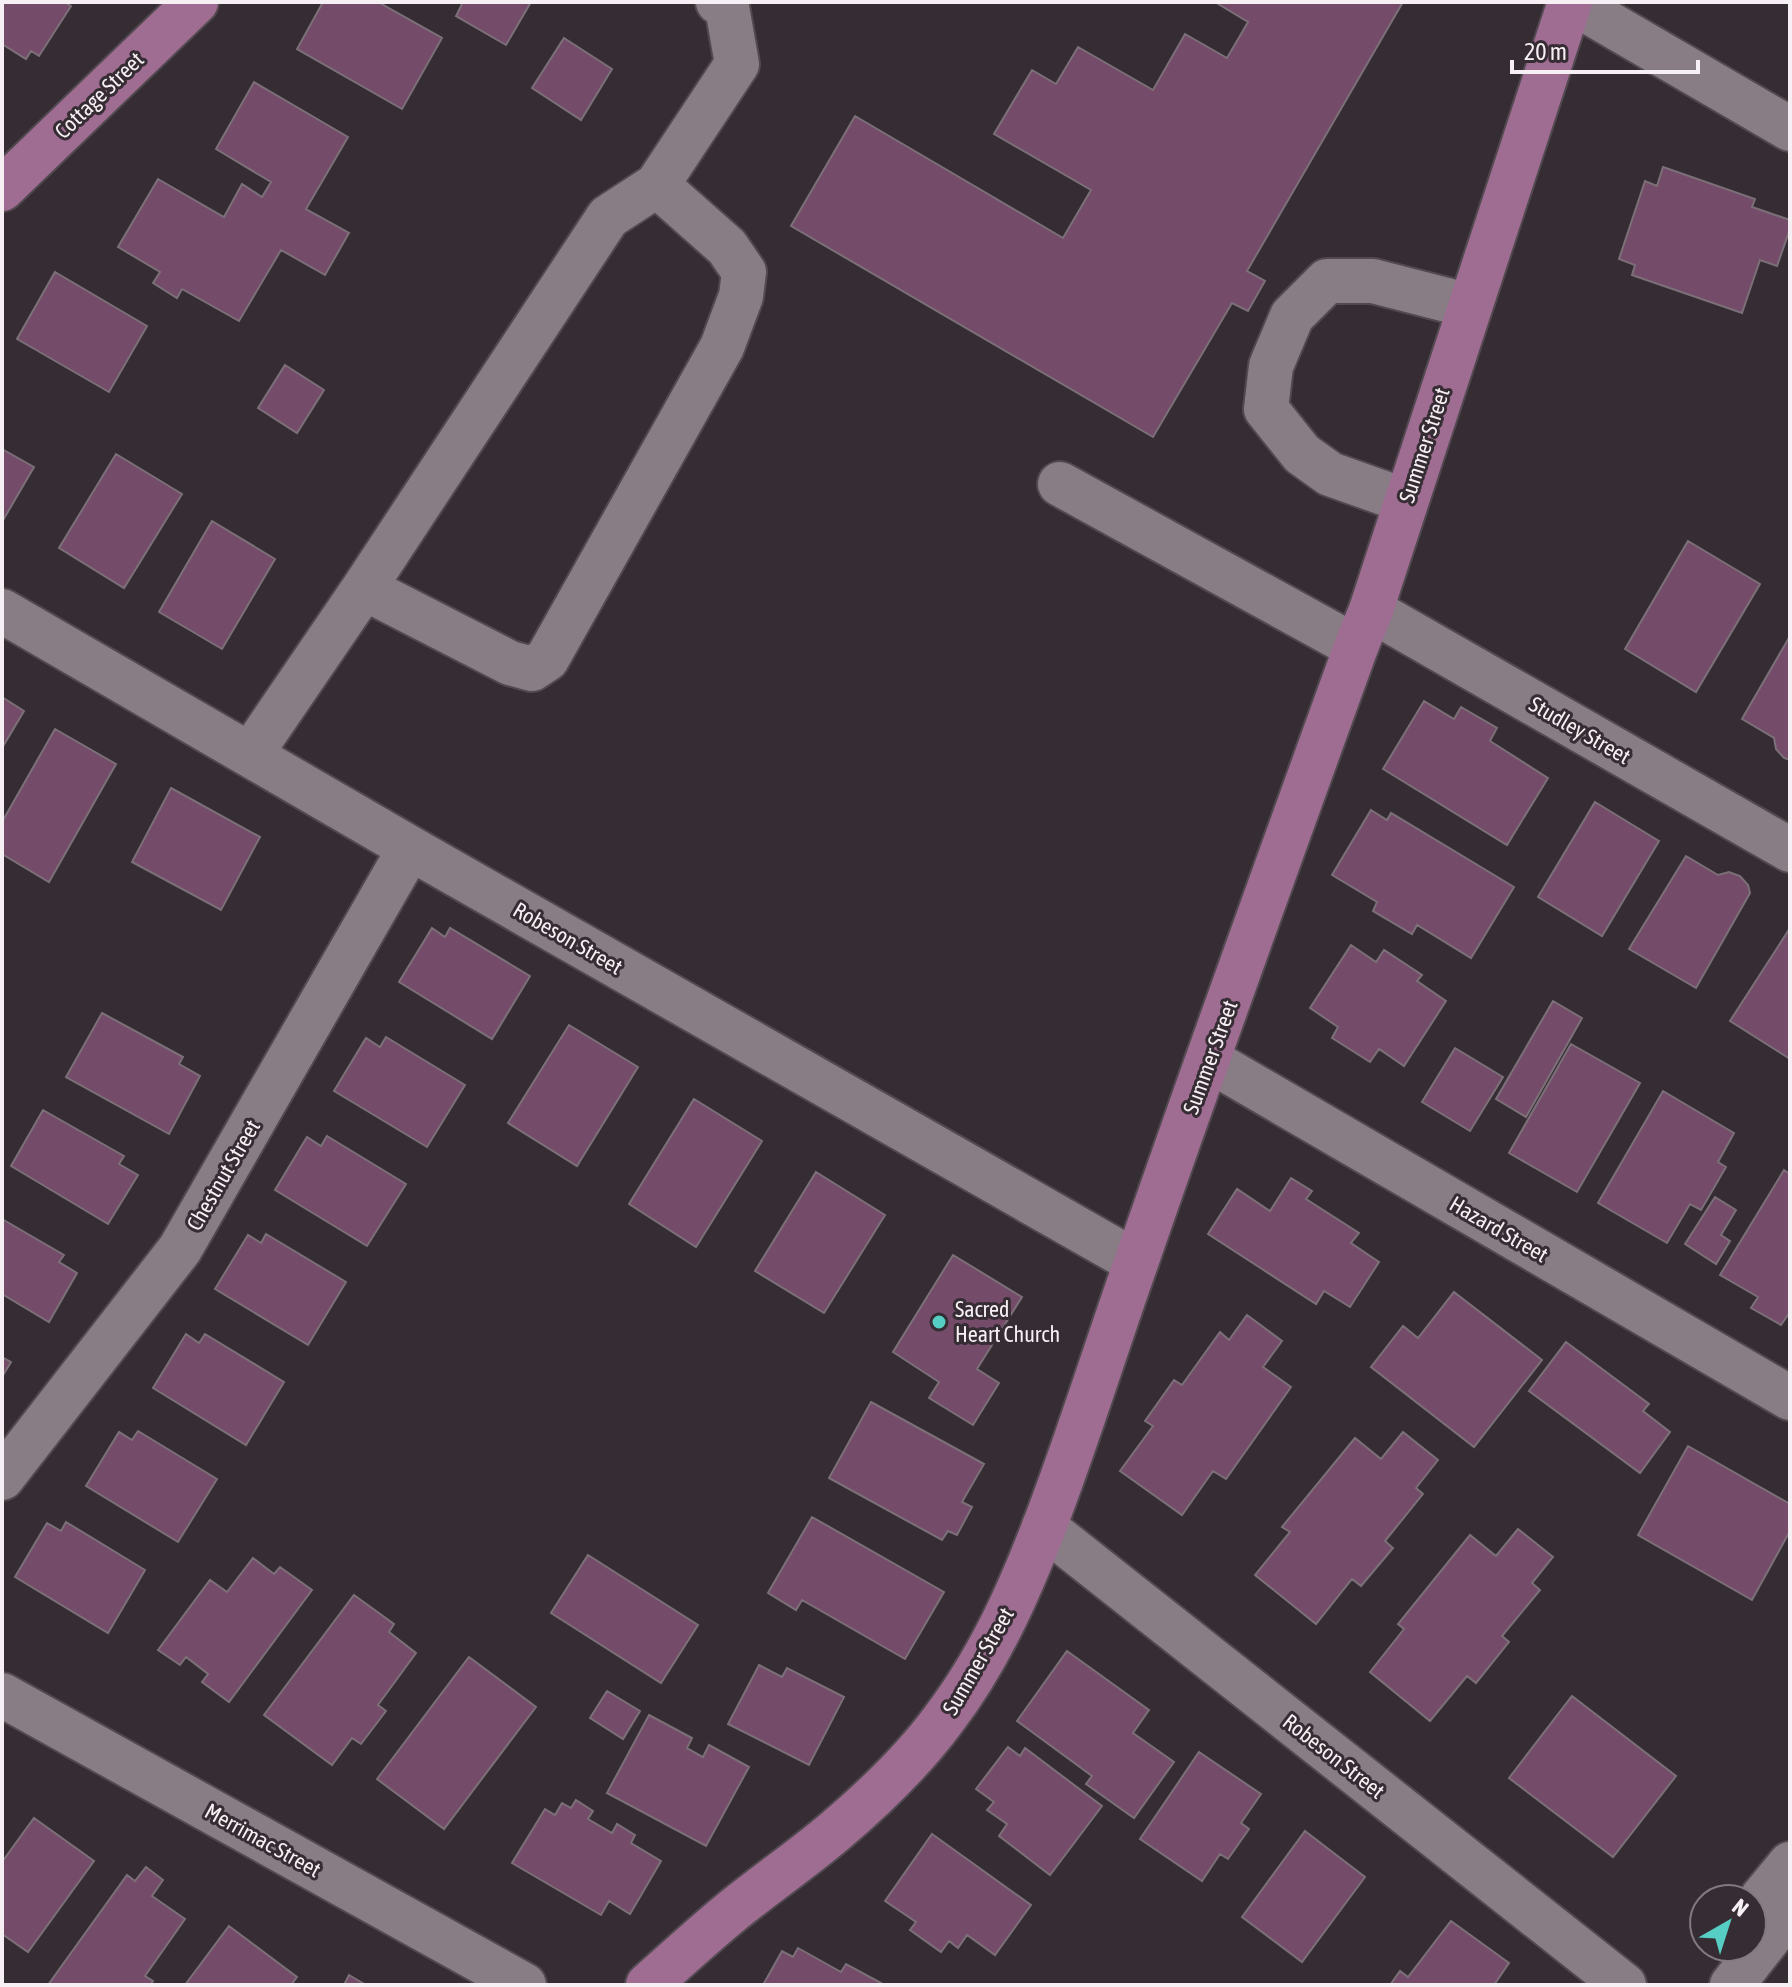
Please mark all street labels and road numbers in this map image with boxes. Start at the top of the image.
street label: Cottage Street [49,46,149,144]
street label: Summer Street [1393,384,1455,506]
street label: Studley Street [1525,691,1635,769]
street label: Robeson Street [509,896,627,980]
street label: Summer Street [1177,996,1243,1118]
street label: Chestnut Street [181,1115,265,1235]
street label: Hazard Street [1445,1190,1553,1268]
street label: Summer Street [937,1603,1019,1719]
street label: Robeson Street [1278,1708,1390,1804]
street label: Merrimac Street [201,1798,325,1882]

